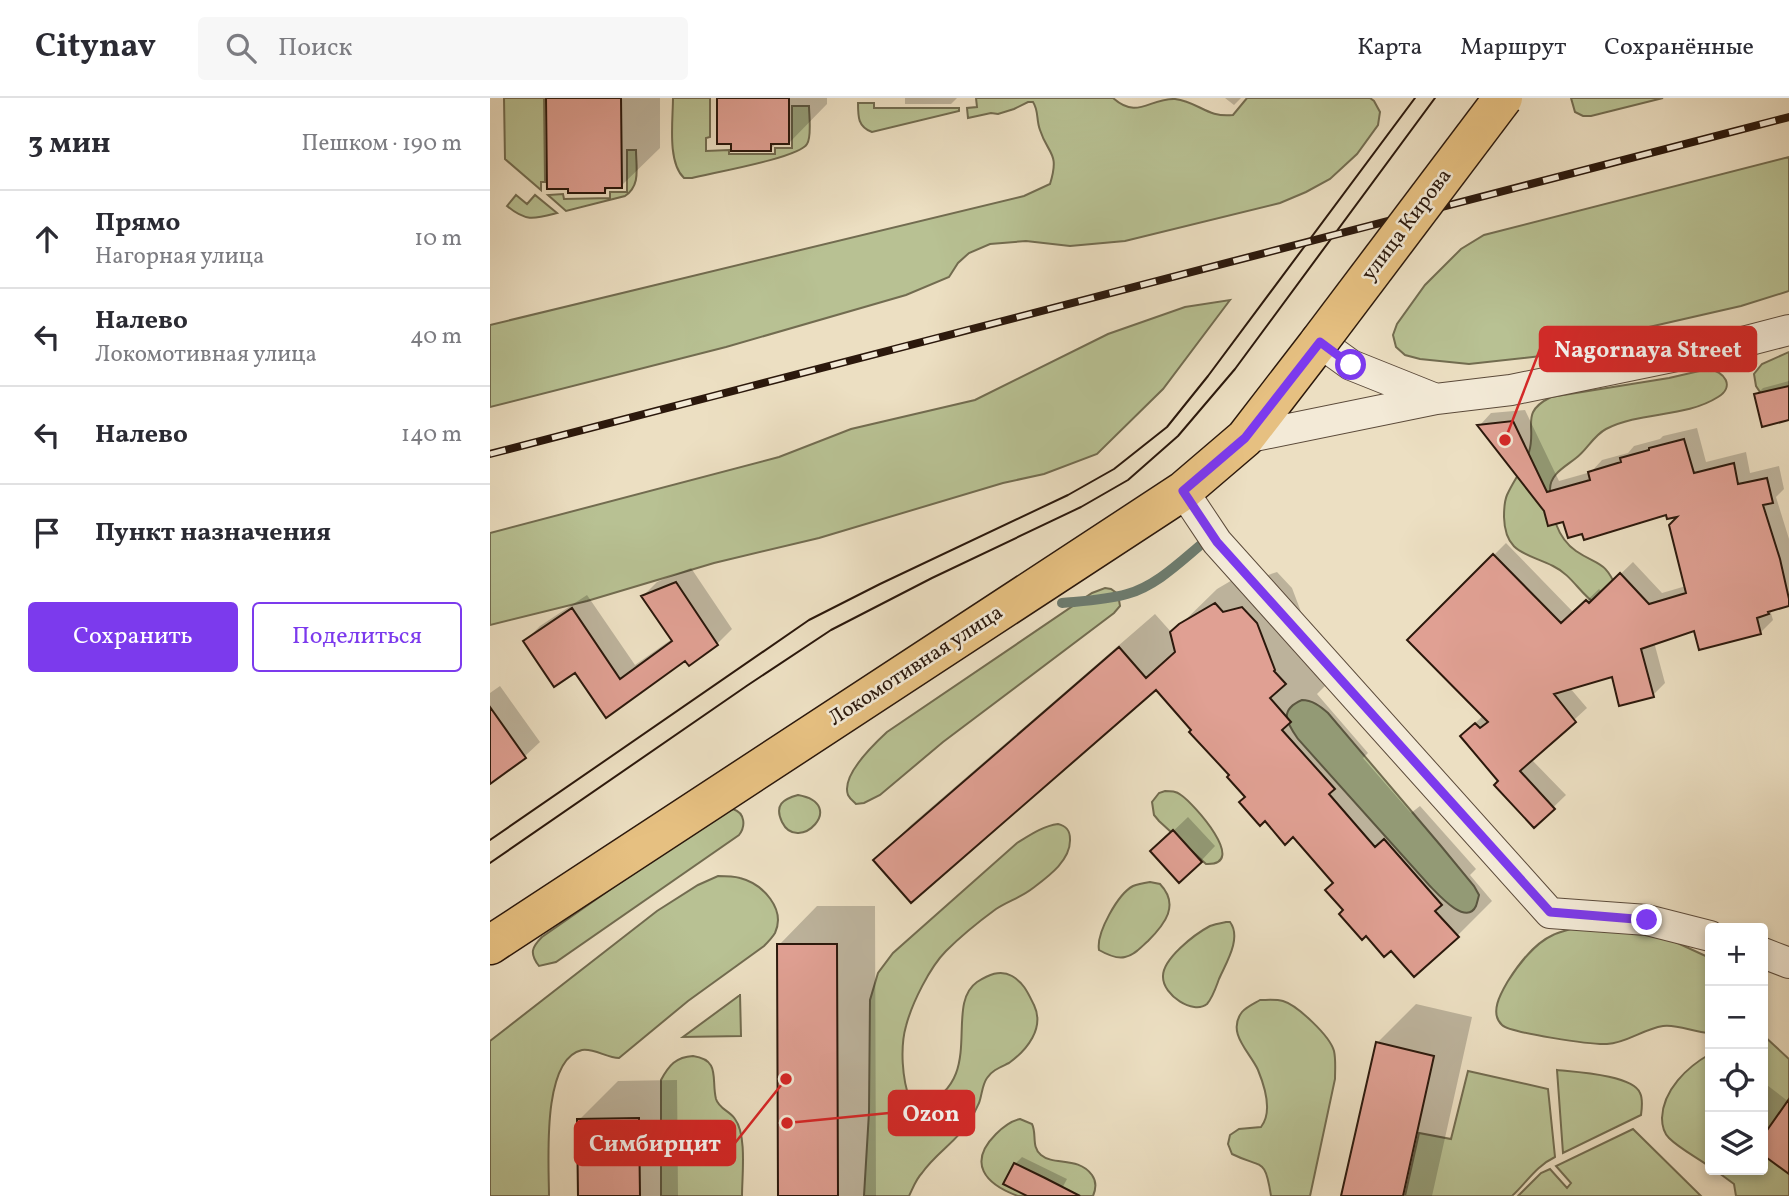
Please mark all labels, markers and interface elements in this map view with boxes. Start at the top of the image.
search box [198,17,688,80]
text: Citynav [35,25,156,71]
icon: search [222,29,260,67]
text: Поиск [278,30,352,66]
text: Карта [1357,31,1422,65]
text: Маршрут [1460,31,1566,65]
text: Сохранённые [1604,31,1754,65]
text: 3 мин [28,123,111,165]
text: Пешком · 190 m [302,128,462,160]
street label: улица Кирова [1355,163,1459,287]
text: Прямо [95,205,180,241]
icon: ahead [28,220,66,258]
text: 10 m [414,223,462,255]
text: Нагорная улица [95,241,264,273]
text: Налево [95,303,188,339]
icon: left [28,318,66,356]
text: 40 m [410,321,462,353]
callout: Nagornaya Street [1540,327,1756,371]
text: Nagornaya Street [1554,335,1742,367]
text: Локомотивная улица [95,339,317,371]
route start [1335,349,1366,380]
icon: left [28,416,66,454]
text: Налево [95,417,188,453]
text: 140 m [401,419,462,451]
icon: arrive [28,514,66,552]
text: Пункт назначения [95,515,331,551]
street label: Локомотивная улица [823,599,1009,733]
button: Сохранить [28,602,238,672]
button: Поделиться [252,602,462,672]
route end [1631,904,1662,935]
map controls [1705,923,1768,1175]
button: + [1705,923,1768,986]
button: − [1705,986,1768,1049]
button: locate [1705,1049,1768,1112]
callout: Ozon [889,1091,974,1135]
text: Ozon [902,1099,960,1131]
button: layers [1705,1112,1768,1175]
callout: Симбирцит [575,1121,735,1165]
text: Симбирцит [589,1129,721,1161]

